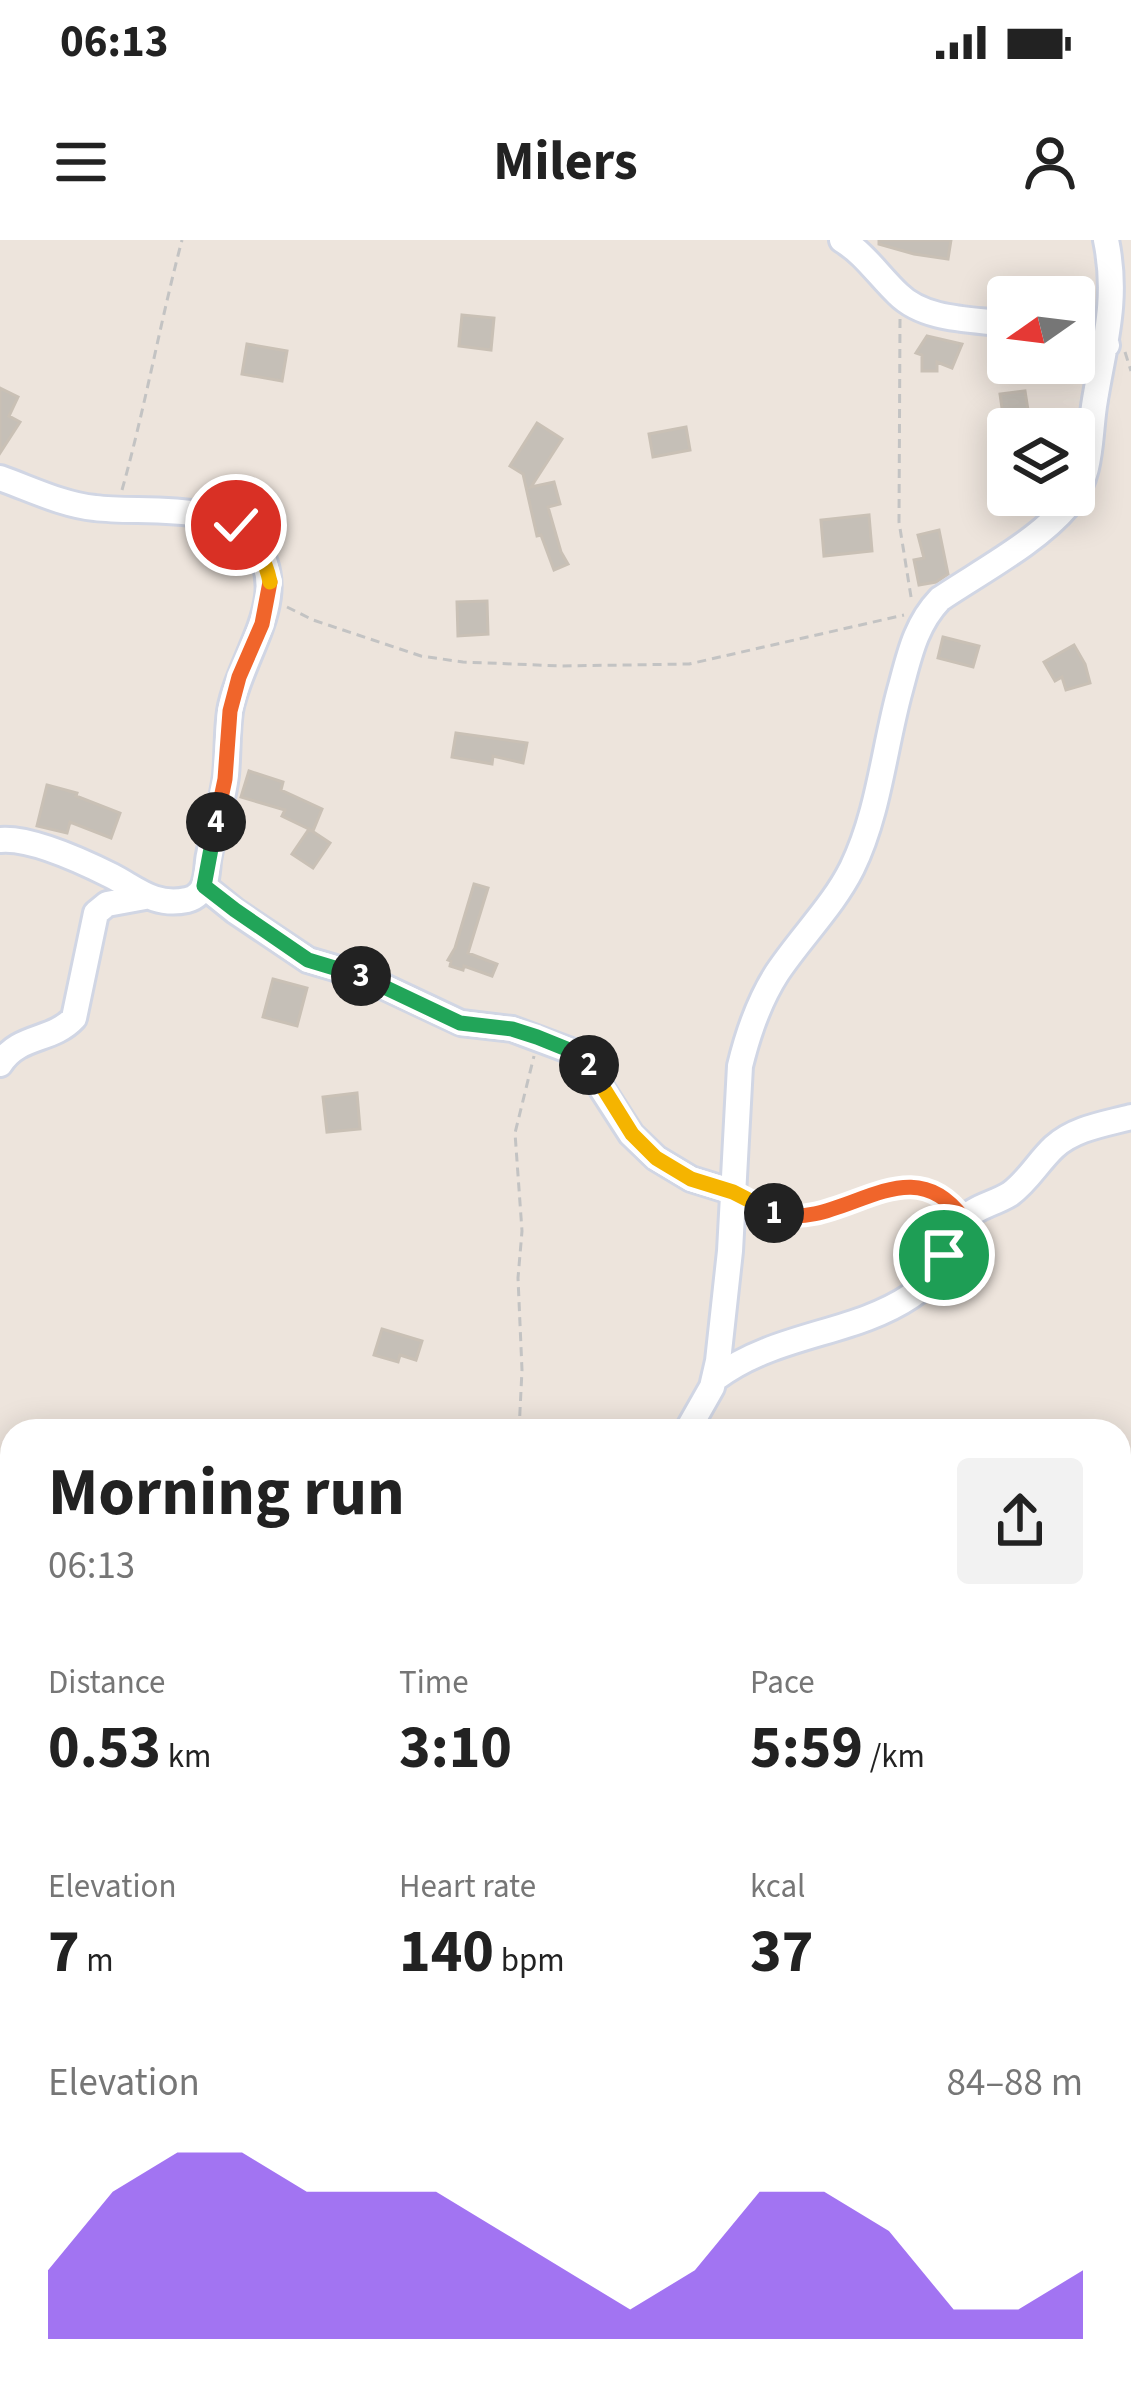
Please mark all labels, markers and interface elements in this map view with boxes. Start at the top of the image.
text: 06:13 [60,10,169,74]
text: Milers [493,124,638,201]
icon: menu [48,129,114,195]
icon: person [1017,129,1083,195]
north arrow [987,276,1095,384]
map controls [987,276,1095,516]
button: layers [987,408,1095,516]
pin [185,474,287,576]
icon: check [203,492,269,558]
pin: 4 [186,792,246,852]
text: 4 [207,798,225,845]
pin: 3 [331,946,391,1006]
text: 3 [352,952,370,999]
pin: 2 [559,1035,619,1095]
text: 2 [580,1041,598,1088]
pin: 1 [744,1183,804,1243]
text: 1 [765,1189,783,1236]
pin [893,1204,995,1306]
icon: arrive [911,1222,977,1288]
text: Morning run [48,1446,405,1540]
button: share [957,1458,1083,1584]
text: 06:13 [48,1538,135,1594]
text: Distance [48,1659,165,1706]
text: Time [399,1659,469,1706]
text: Pace [750,1659,815,1706]
text: 0.53 [48,1706,161,1791]
text: 3:10 [399,1706,512,1791]
text: 5:59 [750,1706,863,1791]
text: km [161,1733,211,1780]
text: /km [863,1733,925,1780]
text: Elevation [48,1863,177,1910]
text: Heart rate [399,1863,536,1910]
text: kcal [750,1863,806,1910]
text: 7 [48,1910,80,1995]
text: 140 [399,1910,494,1995]
text: 37 [750,1910,813,1995]
text: m [80,1937,114,1984]
text: bpm [494,1937,565,1984]
text: Elevation [48,2055,200,2111]
text: 84–88 m [947,2055,1083,2111]

